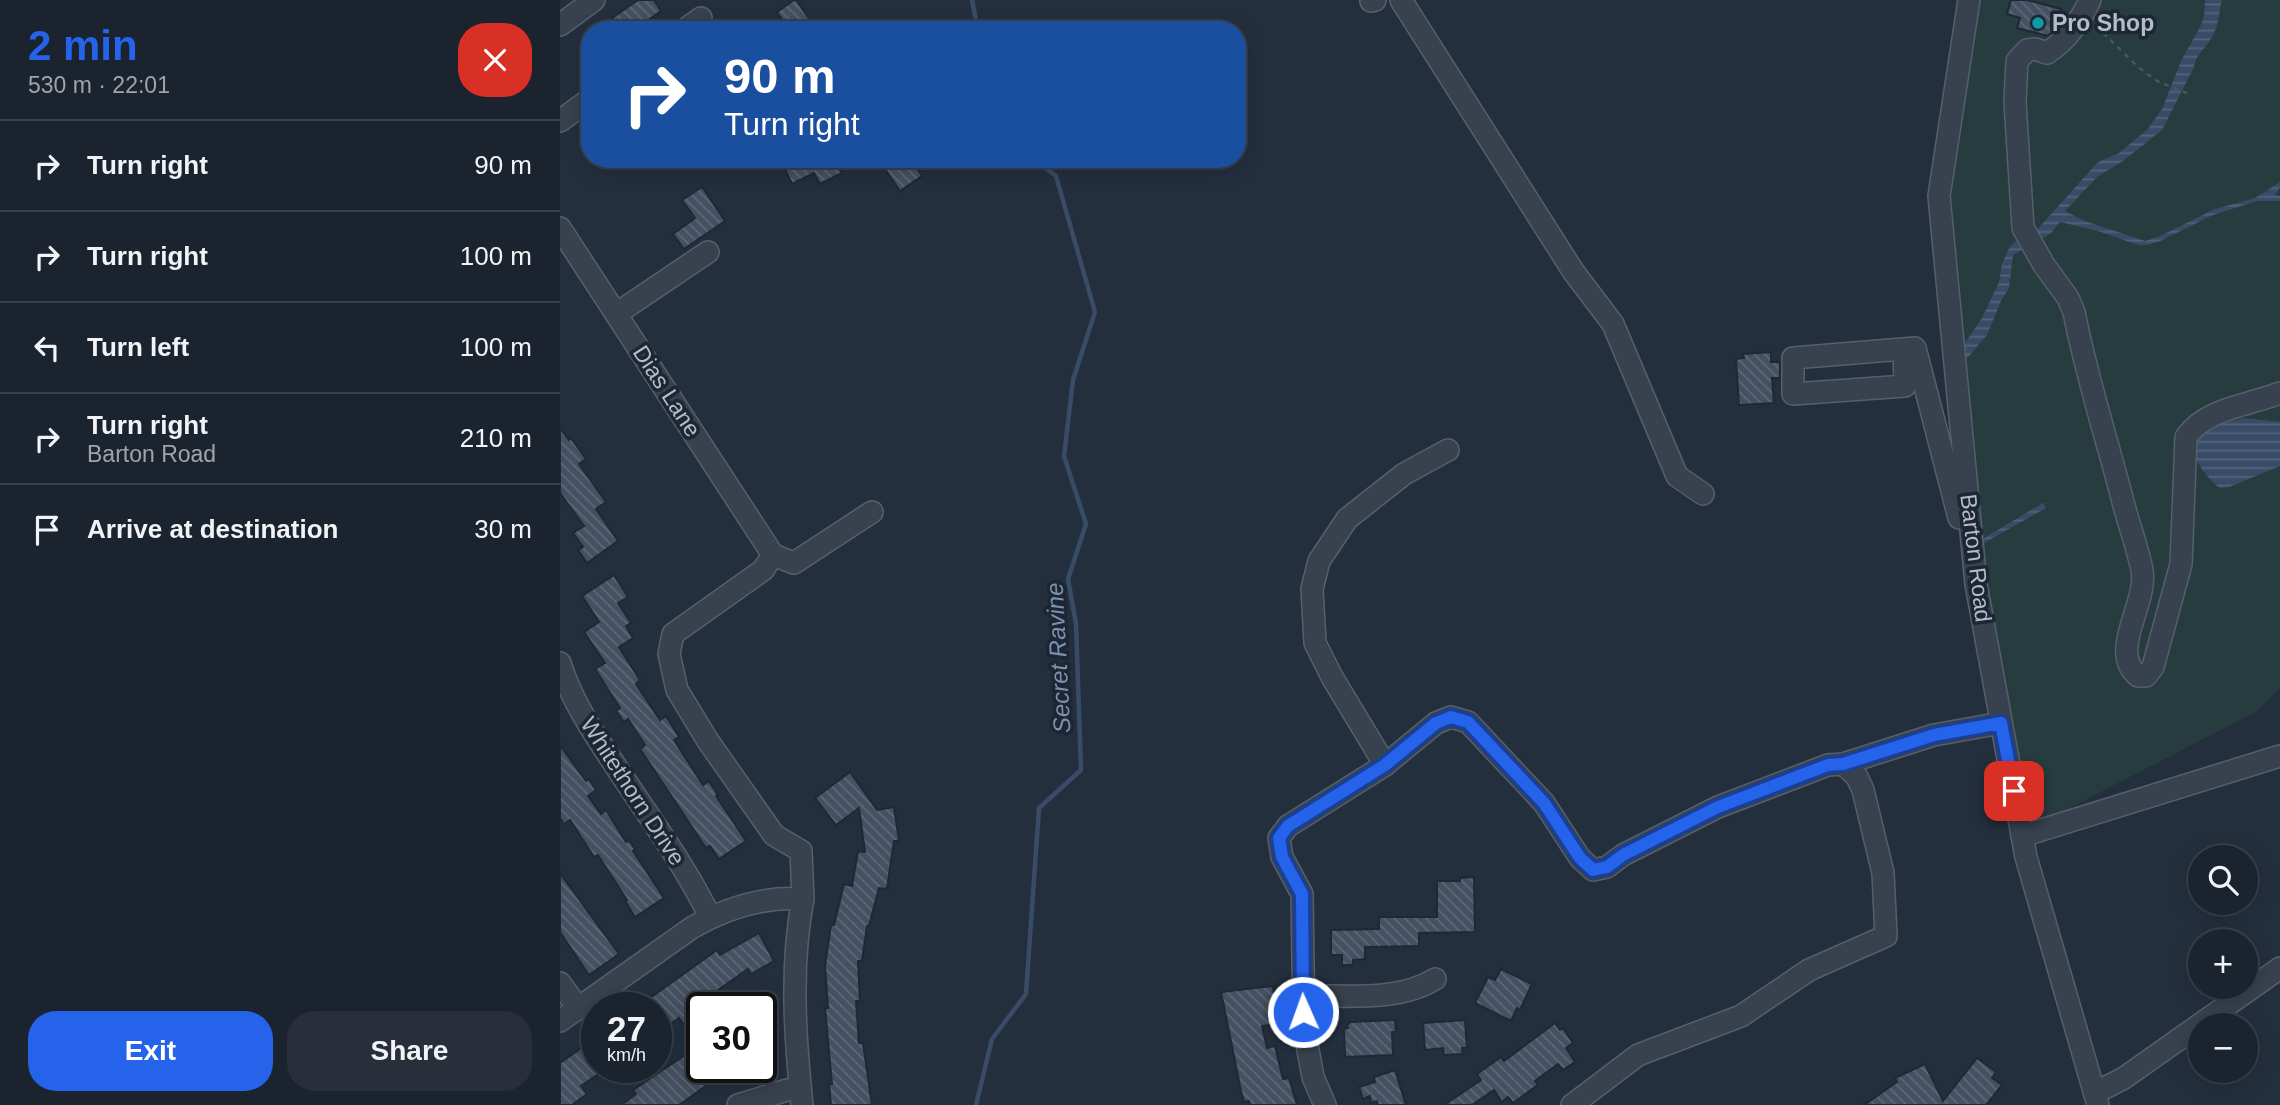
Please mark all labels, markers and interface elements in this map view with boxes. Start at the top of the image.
place label: Pro Shop [2052,10,2154,36]
marker: Pro Shop [2030,15,2046,31]
text: 2 min [28,22,138,69]
button: close [458,23,532,97]
icon: right [609,49,700,140]
text: 90 m [724,49,836,103]
text: 530 m · 22:01 [28,72,170,98]
text: Turn right [724,106,860,142]
icon: right [28,147,66,185]
text: Turn right [87,150,208,180]
text: 90 m [474,150,532,180]
icon: right [28,238,66,276]
text: Turn right [87,241,208,271]
text: 100 m [460,241,532,271]
icon: left [28,329,66,367]
text: Turn left [87,332,189,362]
text: 100 m [460,332,532,362]
street label: Dias Lane [628,340,706,442]
text: Turn right [87,410,208,440]
icon: right [28,420,66,458]
text: 210 m [460,423,532,453]
text: Barton Road [87,441,216,467]
street label: Barton Road [1955,492,1997,624]
icon: arrive [28,511,66,549]
text: Arrive at destination [87,514,338,544]
text: 30 m [474,514,532,544]
water label: Secret Ravine [1041,582,1075,734]
street label: Whitethorn Drive [575,712,691,870]
pin [1984,761,2044,821]
icon: arrive [1995,772,2033,810]
map controls [2188,845,2258,1083]
button: search [2188,845,2258,915]
button: + [2188,929,2258,999]
position arrow [1266,975,1340,1049]
speed limit sign: 30 [686,992,777,1083]
text: 27 [607,1009,646,1048]
button: Exit [28,1011,273,1091]
button: Share [287,1011,532,1091]
button: − [2188,1013,2258,1083]
text: km/h [607,1045,646,1065]

